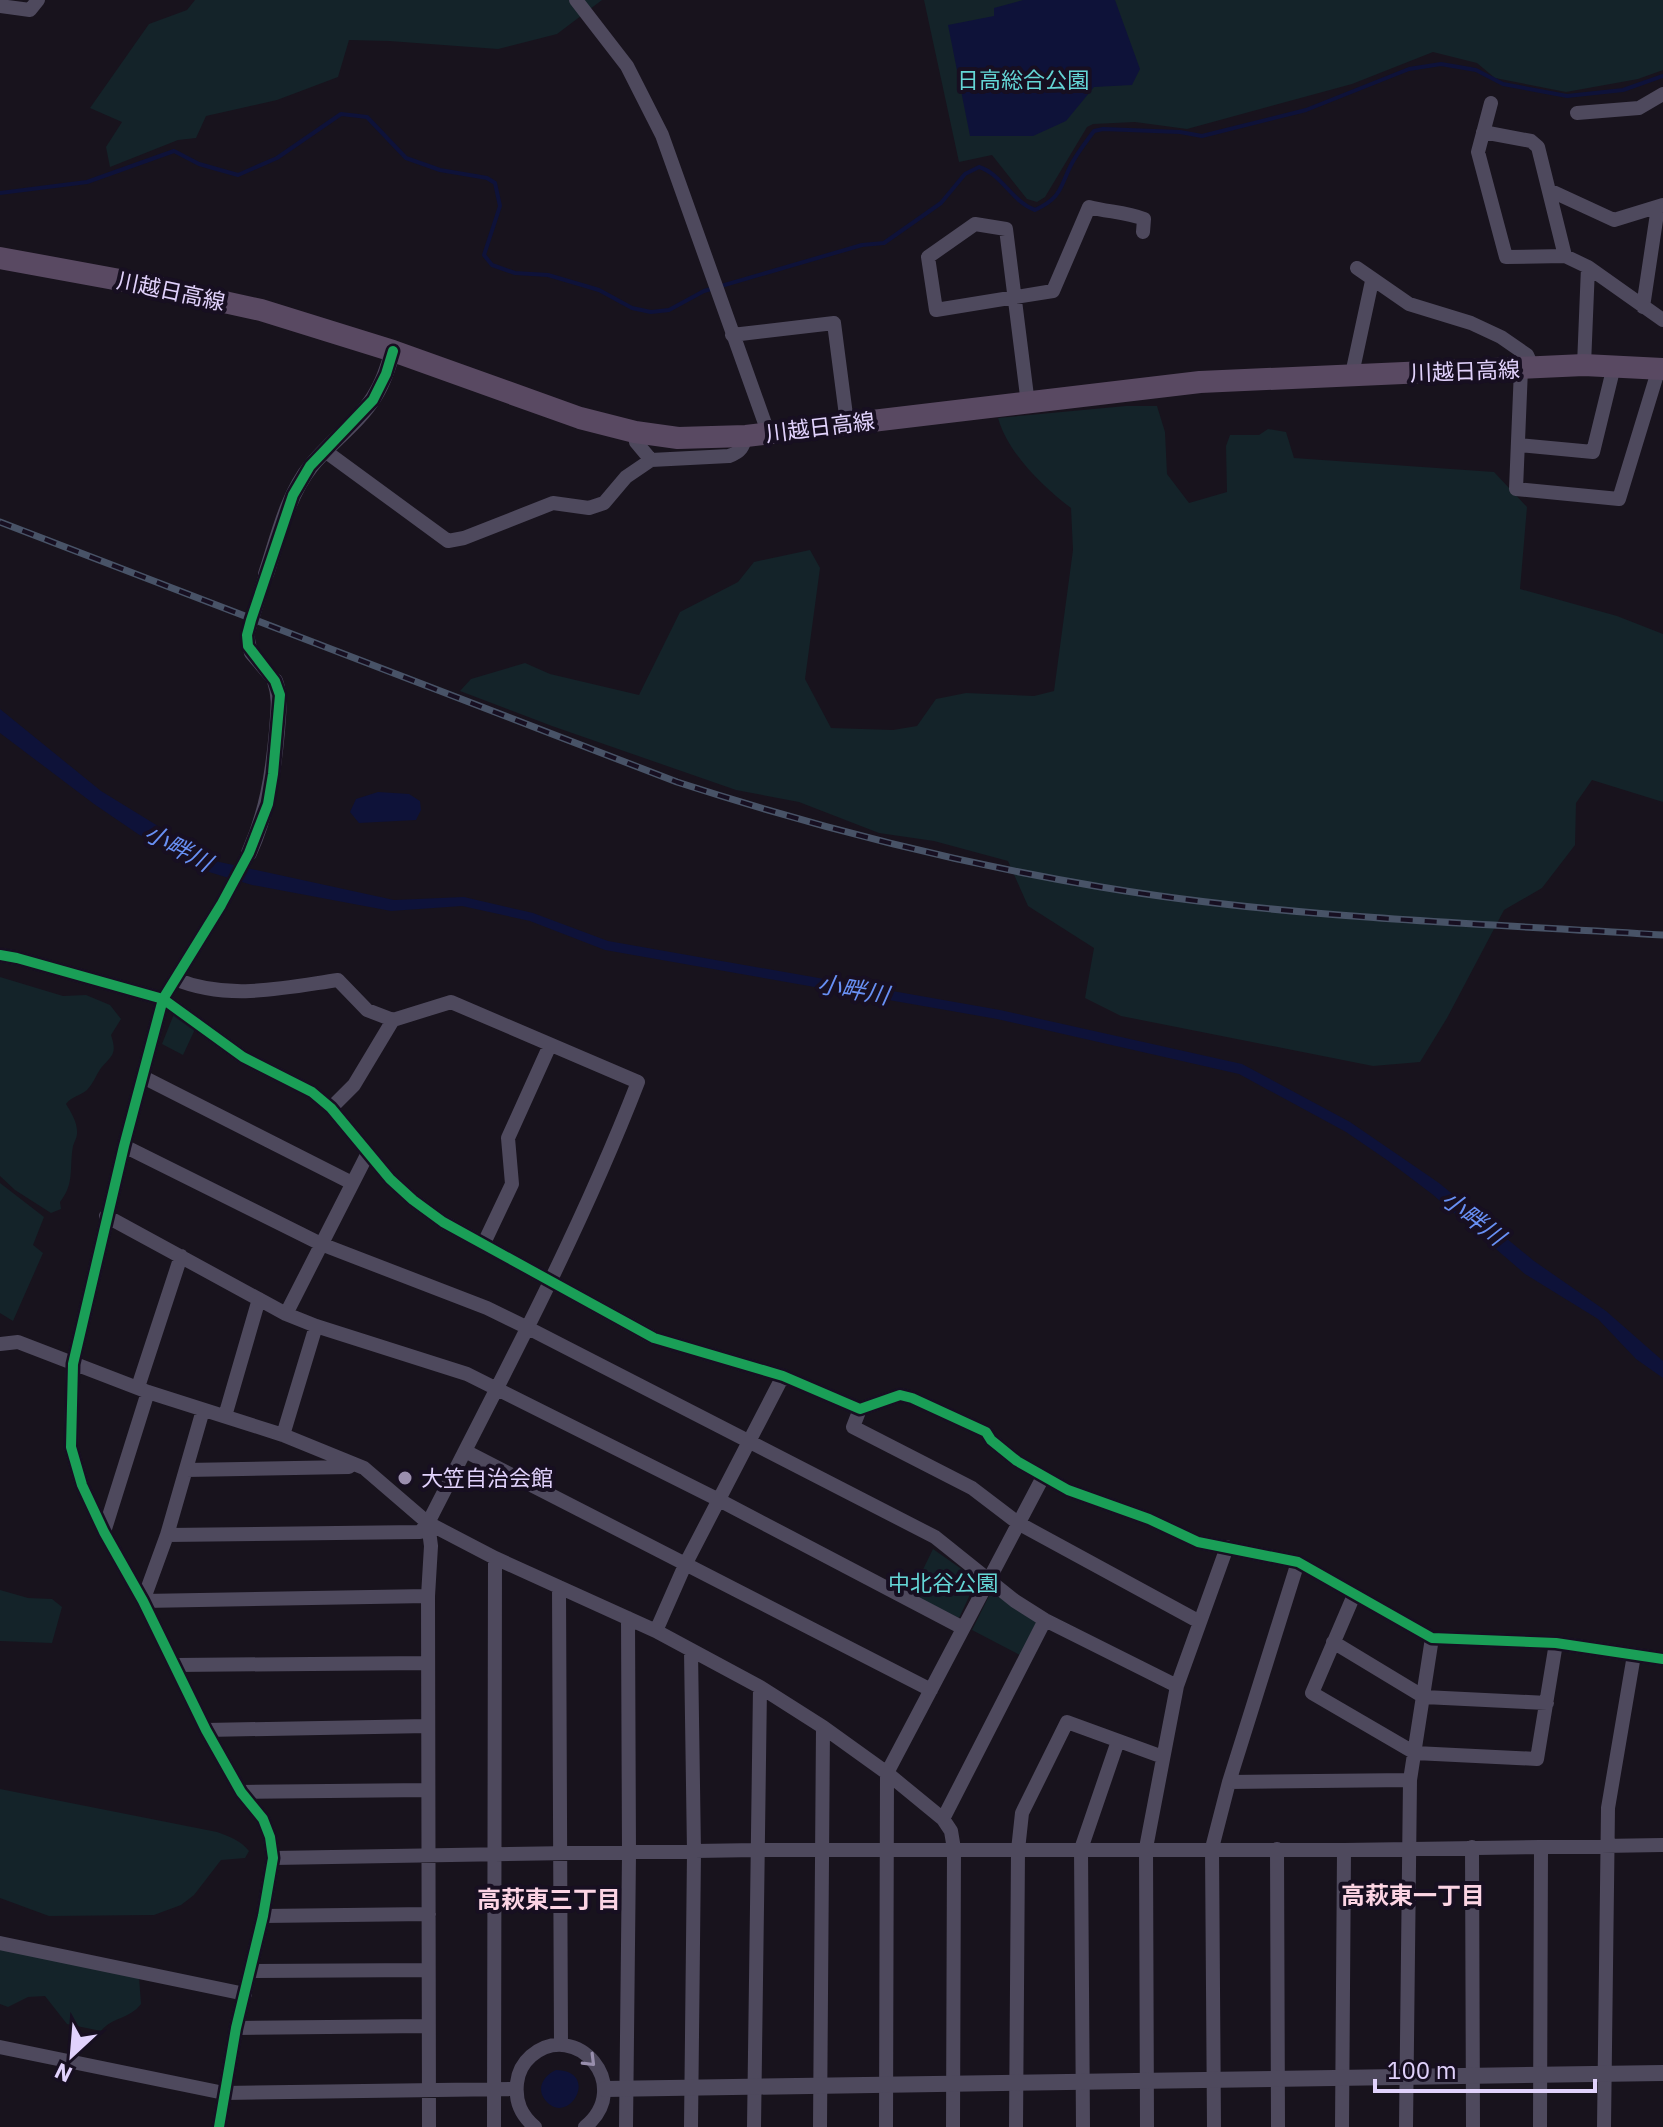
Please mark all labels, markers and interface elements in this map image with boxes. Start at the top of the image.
park label: 日高総合公園 [957,65,1089,94]
street label: 川越日高線 [114,265,228,316]
street label: 川越日高線 [1410,354,1520,387]
street label: 川越日高線 [764,405,876,448]
water label: 小畔川 [139,816,220,880]
water label: 小畔川 [815,967,894,1012]
water label: 小畔川 [1435,1182,1514,1254]
place label: 大笠自治会館 [421,1463,553,1492]
marker: 大笠自治会館 [396,1469,414,1487]
park label: 中北谷公園 [888,1568,998,1597]
district label: 高萩東一丁目 [1341,1879,1485,1911]
district label: 高萩東三丁目 [477,1883,621,1915]
north arrow [32,2015,112,2095]
scale bar [1375,2043,1595,2093]
one-way arrow [581,2052,596,2066]
text: 100 m [1387,2054,1457,2086]
text: N [49,2057,77,2090]

